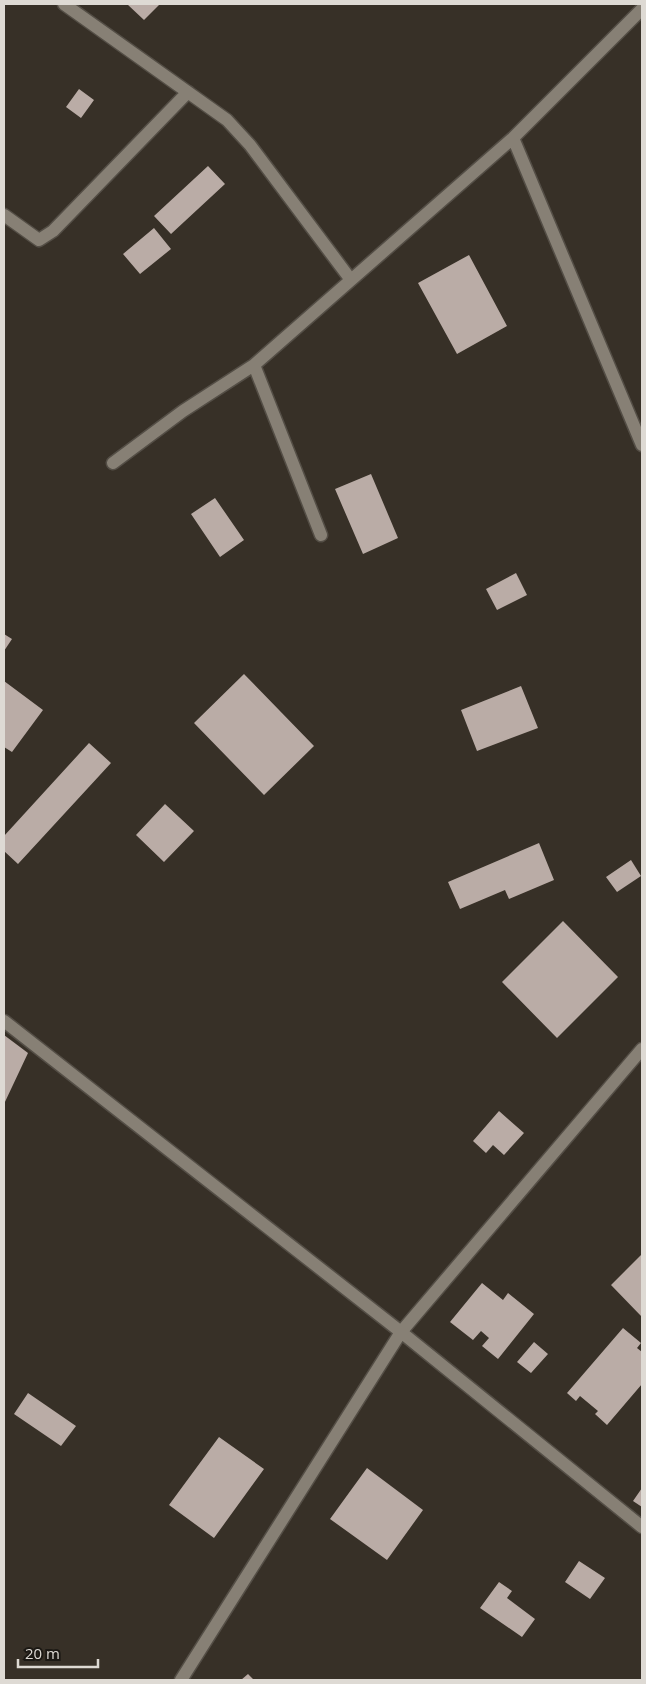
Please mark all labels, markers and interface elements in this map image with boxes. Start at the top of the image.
scale bar [18,1636,98,1668]
text: 20 m [25,1643,60,1663]

